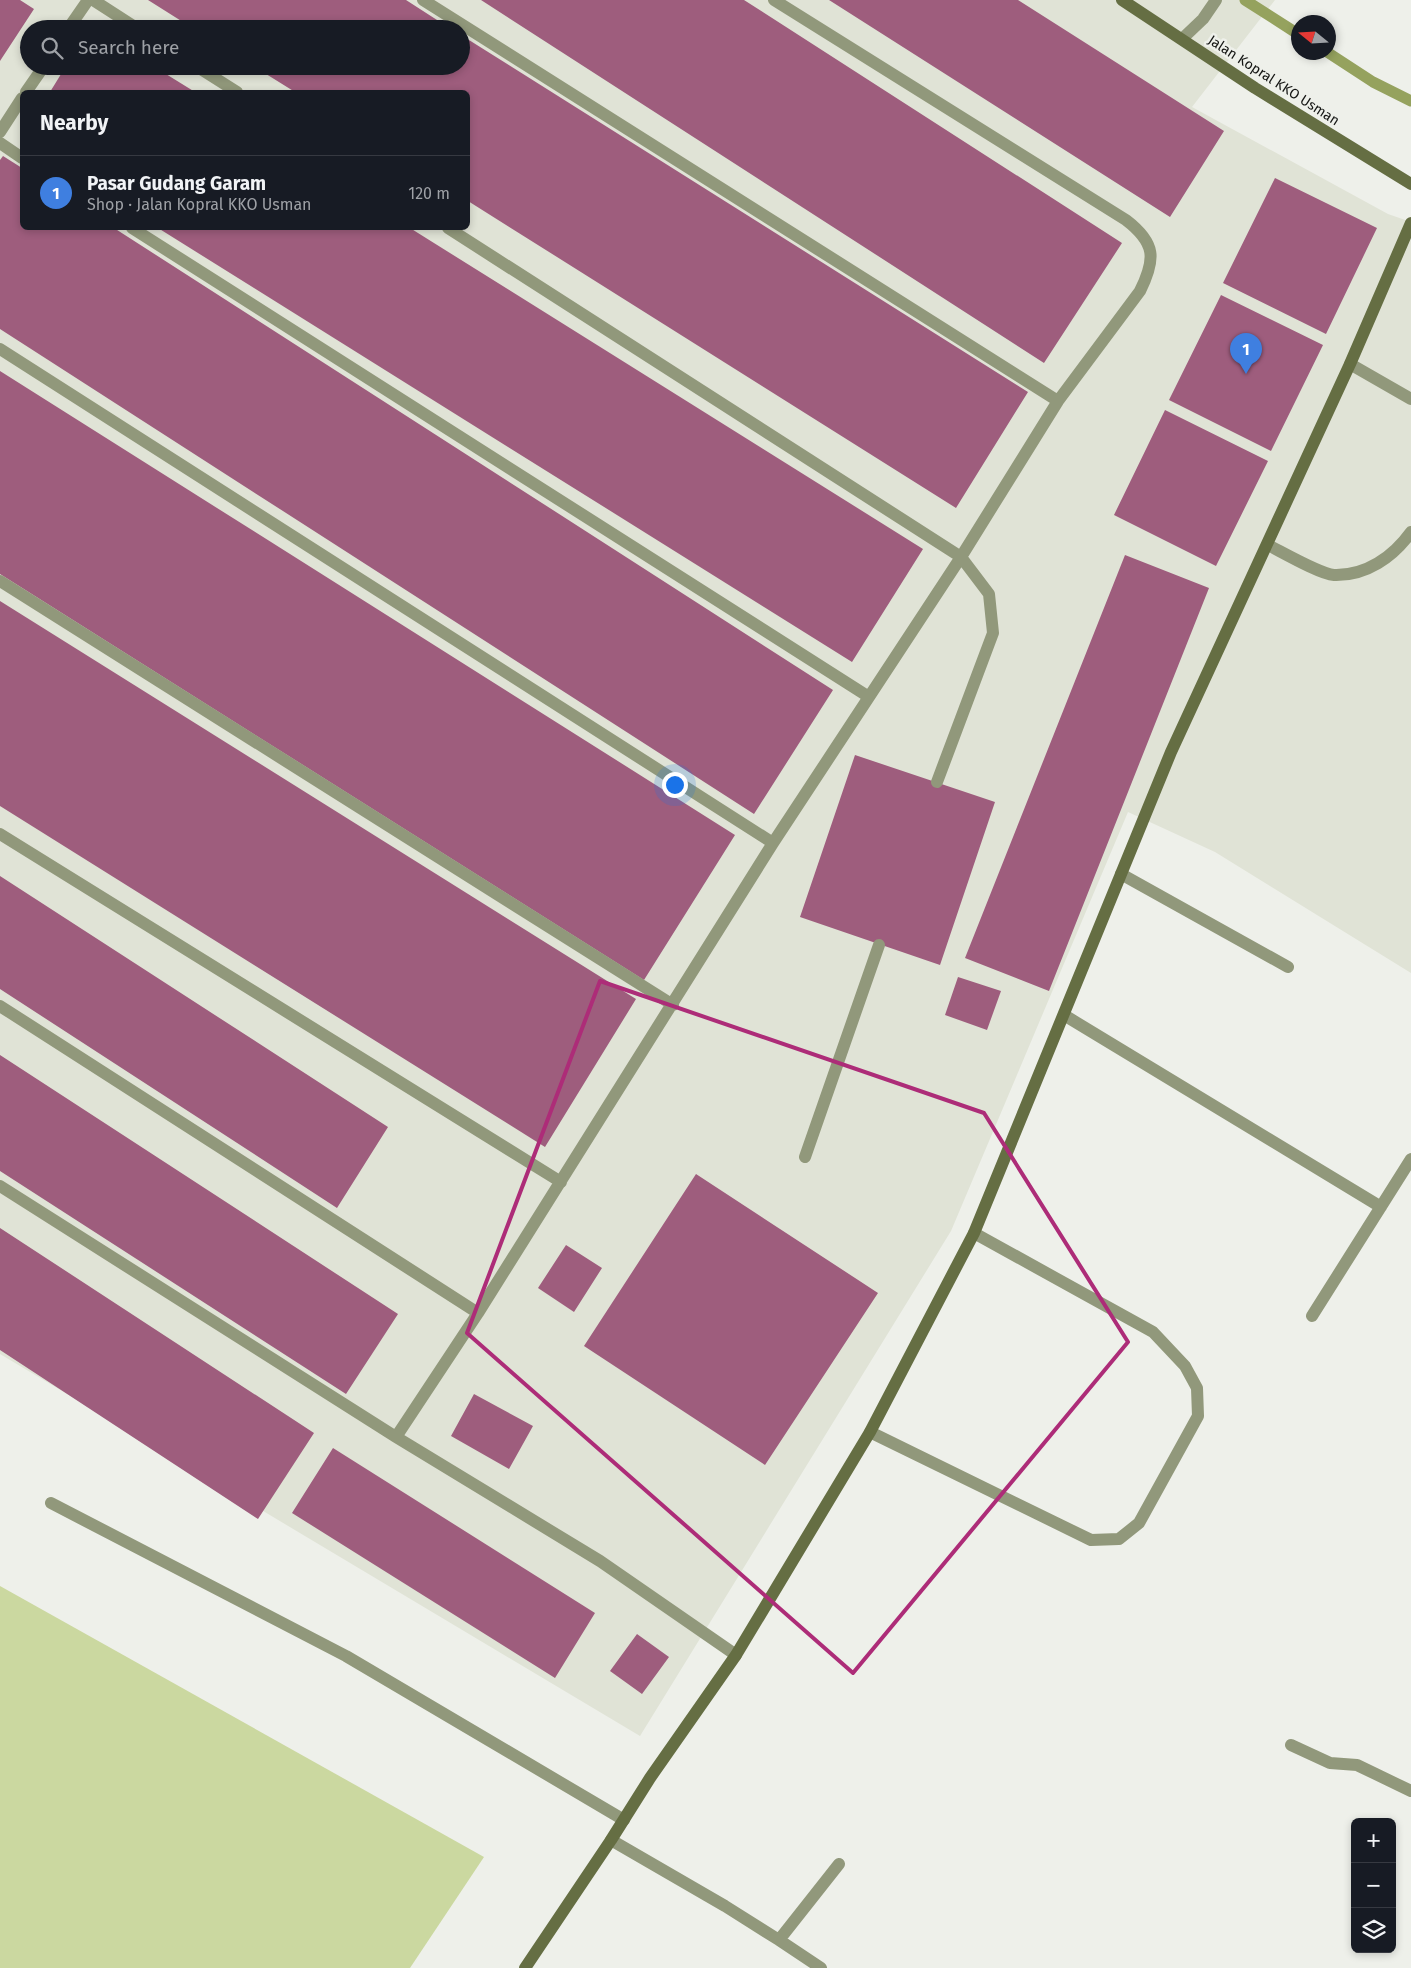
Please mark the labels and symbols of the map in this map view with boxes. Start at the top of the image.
north arrow [1291,15,1336,60]
street label: Jalan Kopral KKO Usman [1205,32,1343,129]
pin: 1 [1230,333,1262,374]
your location [662,772,688,798]

